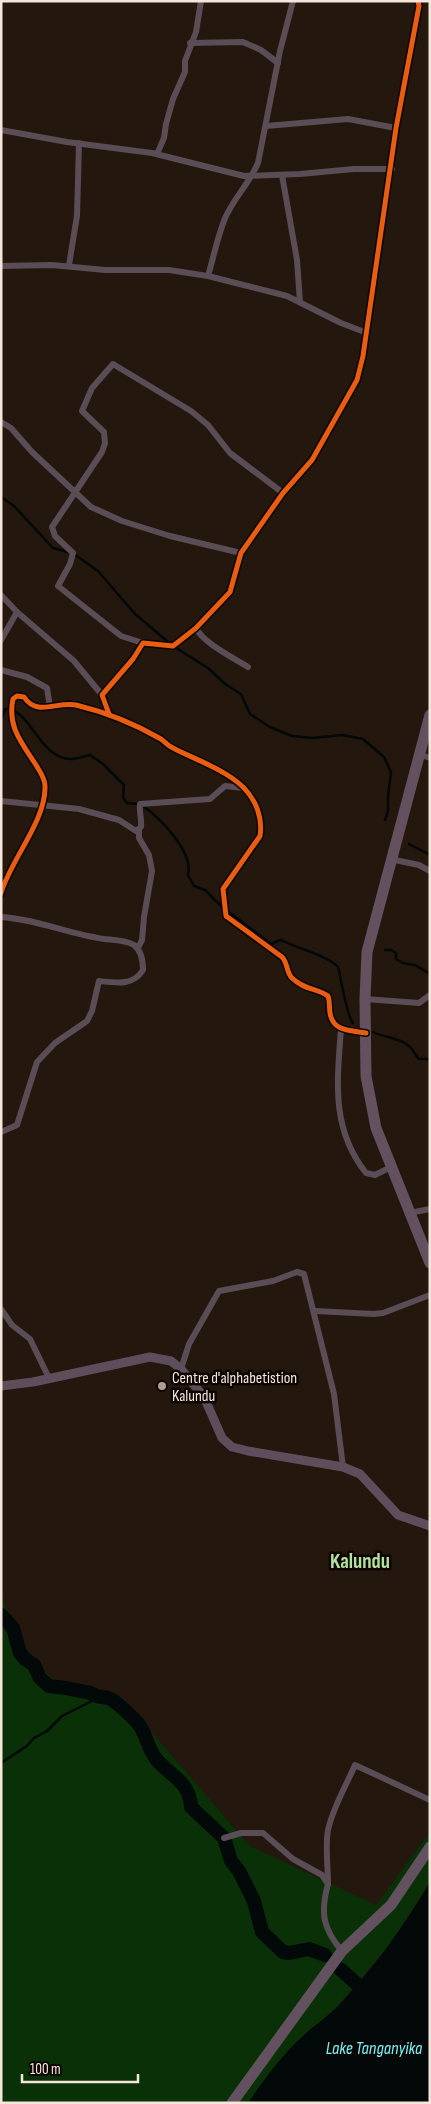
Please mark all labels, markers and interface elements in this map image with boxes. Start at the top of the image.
place label: Centre d'alphabetistion Kalundu [172,1369,297,1406]
marker: Centre d'alphabetistion Kalundu [156,1380,168,1392]
district label: Kalundu [330,1549,390,1574]
water label: Lake Tanganyika [326,2038,423,2059]
scale bar [22,2052,139,2084]
text: 100 m [30,2060,61,2079]

